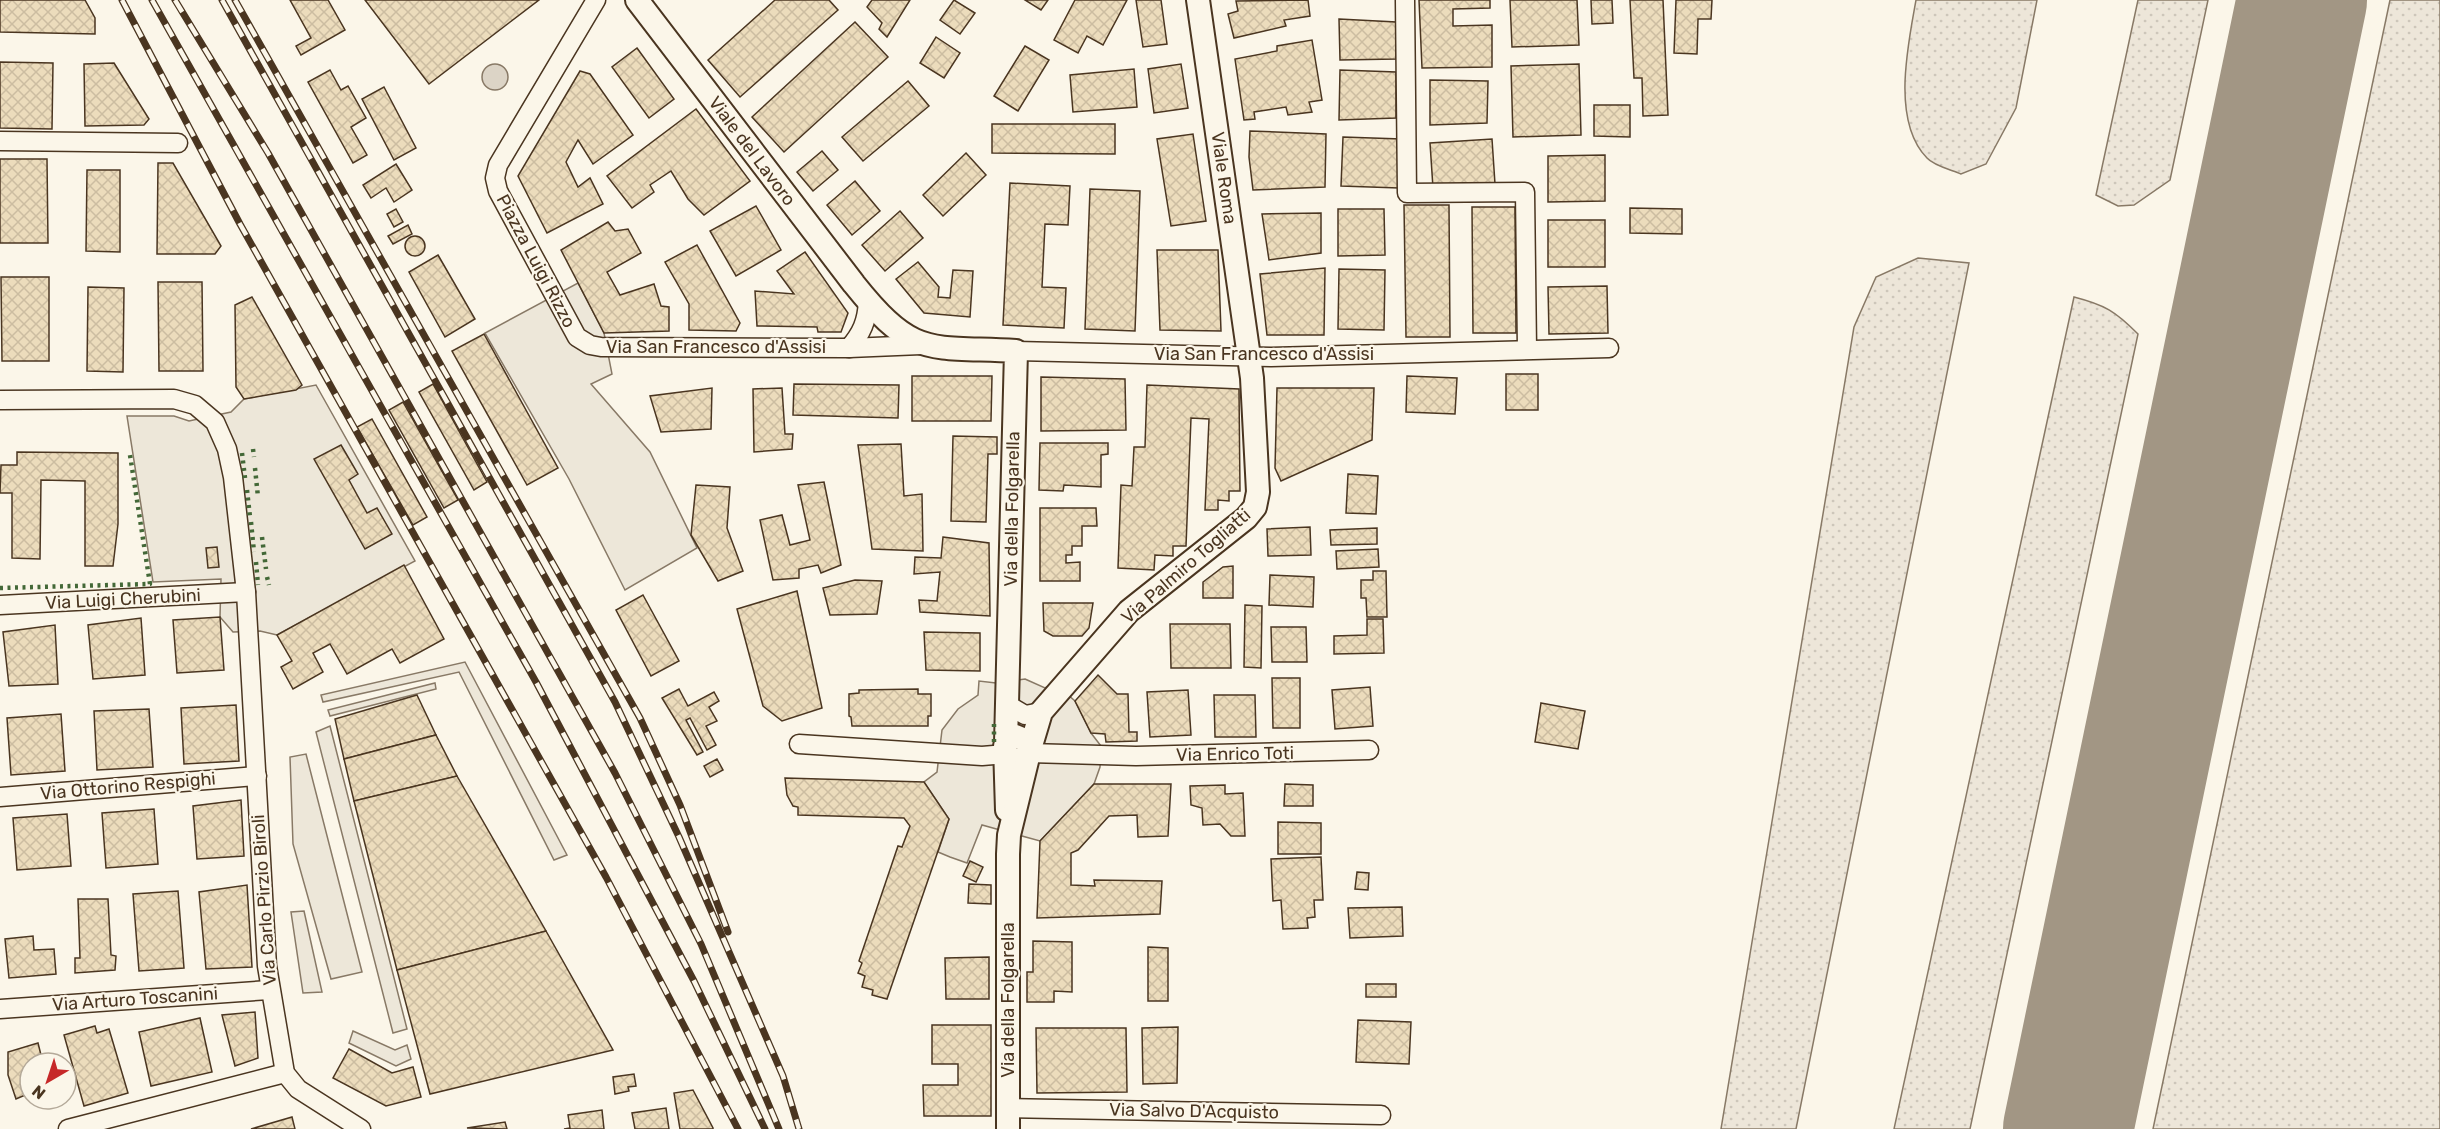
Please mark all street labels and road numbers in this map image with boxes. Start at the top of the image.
street label: Viale del Lavoro [704,92,800,210]
street label: Viale Roma [1207,130,1241,226]
street label: Piazza Luigi Rizzo [492,191,580,331]
street label: Via San Francesco d'Assisi [606,336,826,358]
street label: Via San Francesco d'Assisi [1154,343,1374,365]
street label: Via della Folgarella [1000,431,1024,587]
street label: Via Palmiro Togliatti [1117,504,1255,628]
street label: Via Luigi Cherubini [45,584,201,614]
street label: Via Enrico Toti [1176,742,1294,766]
street label: Via Ottorino Respighi [39,767,217,805]
street label: Via Carlo Pirzio Biroli [247,814,281,986]
street label: Via della Folgarella [997,922,1019,1078]
street label: Via Arturo Toscanini [51,982,219,1016]
street label: Via Salvo D'Acquisto [1109,1099,1279,1123]

